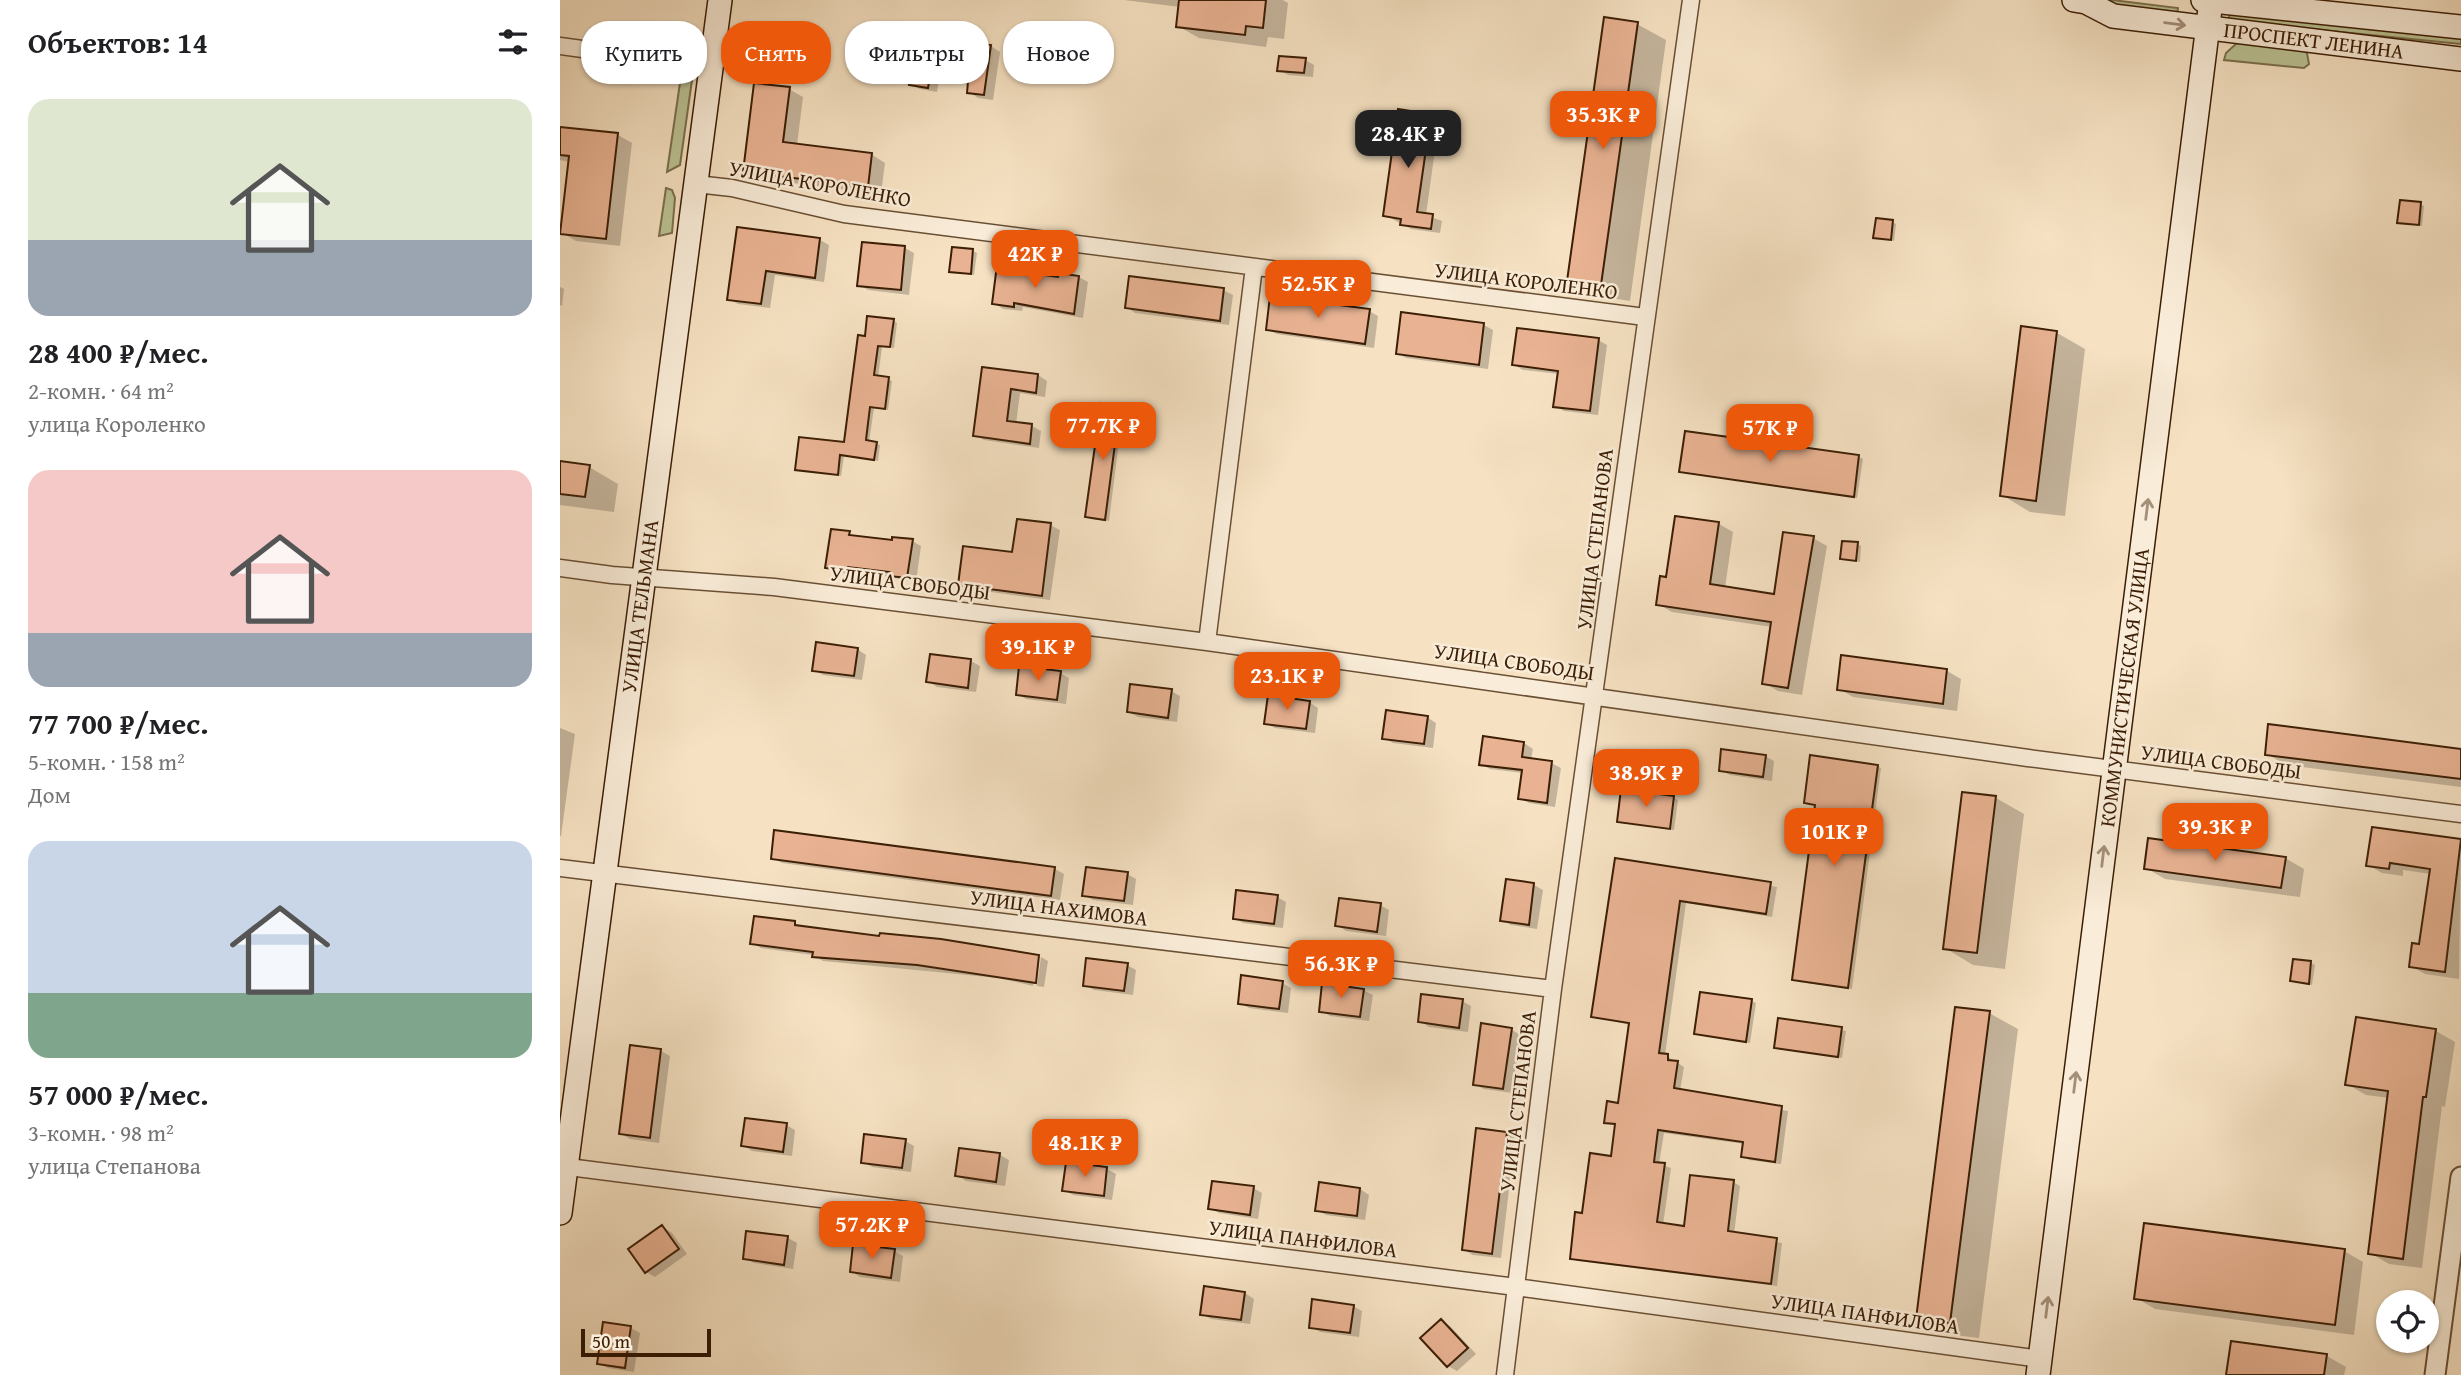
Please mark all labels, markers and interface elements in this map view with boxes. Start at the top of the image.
street label: ПРОСПЕКТ ЛЕНИНА [2222,14,2406,67]
one-way arrow [2163,17,2186,30]
text: Объектов: 14 [28,20,208,64]
chip: Купить [581,21,707,84]
chip: Снять [721,21,831,84]
chip: Фильтры [845,21,989,84]
chip: Новое [1003,21,1114,84]
icon: filters [494,23,532,61]
pin: 35.3K ₽ [1538,92,1668,151]
text: 35.3K ₽ [1566,97,1640,130]
pin: 28.4K ₽ [1343,110,1473,170]
text: 28.4K ₽ [1371,116,1445,149]
icon: home [217,145,343,271]
street label: УЛИЦА КОРОЛЕНКО [727,152,914,215]
pin: 42K ₽ [986,230,1084,290]
text: 42K ₽ [1007,236,1063,269]
street label: УЛИЦА КОРОЛЕНКО [1433,254,1619,307]
pin: 52.5K ₽ [1253,260,1383,320]
text: 52.5K ₽ [1281,266,1355,299]
text: 28 400 ₽/мес. [28,330,209,374]
text: 2-комн. · 64 m² [28,374,174,407]
pin: 77.7K ₽ [1038,402,1168,462]
pin: 57K ₽ [1721,405,1819,464]
text: улица Короленко [28,407,206,440]
text: 77.7K ₽ [1066,408,1140,441]
text: 57K ₽ [1742,410,1798,443]
street label: УЛИЦА СТЕПАНОВА [1568,446,1621,631]
one-way arrow [2141,498,2154,520]
icon: home [217,516,343,642]
street label: УЛИЦА ТЕЛЬМАНА [613,517,666,695]
street label: КОММУНИСТИЧЕСКАЯ УЛИЦА [2091,546,2157,829]
street label: УЛИЦА СВОБОДЫ [828,557,992,608]
pin: 39.1K ₽ [973,624,1103,683]
text: 39.1K ₽ [1001,629,1075,662]
street label: УЛИЦА СВОБОДЫ [1432,635,1596,688]
pin: 23.1K ₽ [1222,652,1352,712]
text: 23.1K ₽ [1250,658,1324,691]
text: 77 700 ₽/мес. [28,701,209,745]
street label: УЛИЦА СВОБОДЫ [2139,736,2303,787]
text: 5-комн. · 158 m² [28,745,185,778]
pin: 38.9K ₽ [1581,750,1711,809]
text: 38.9K ₽ [1609,755,1683,788]
text: Дом [28,778,71,811]
pin: 39.3K ₽ [2150,804,2280,863]
pin: 101K ₽ [1777,808,1891,868]
text: 39.3K ₽ [2178,809,2252,842]
text: 101K ₽ [1800,814,1868,847]
one-way arrow [2097,845,2110,868]
street label: УЛИЦА НАХИМОВА [968,881,1150,934]
icon: home [217,887,343,1013]
pin: 56.3K ₽ [1276,940,1406,1000]
text: 56.3K ₽ [1304,946,1378,979]
street label: УЛИЦА СТЕПАНОВА [1491,1008,1544,1193]
one-way arrow [2069,1071,2082,1093]
text: 57 000 ₽/мес. [28,1072,209,1116]
text: 3-комн. · 98 m² [28,1116,174,1149]
pin: 48.1K ₽ [1020,1120,1150,1179]
text: 48.1K ₽ [1048,1125,1122,1158]
text: улица Степанова [28,1149,201,1182]
pin: 57.2K ₽ [807,1202,937,1261]
text: 57.2K ₽ [835,1207,909,1240]
street label: УЛИЦА ПАНФИЛОВА [1207,1212,1399,1265]
street label: УЛИЦА ПАНФИЛОВА [1769,1285,1962,1342]
map controls [2376,1290,2439,1353]
button: locate [2376,1290,2439,1353]
one-way arrow [2040,1296,2053,1319]
scale bar [581,1326,710,1358]
text: 50 m [592,1327,630,1355]

